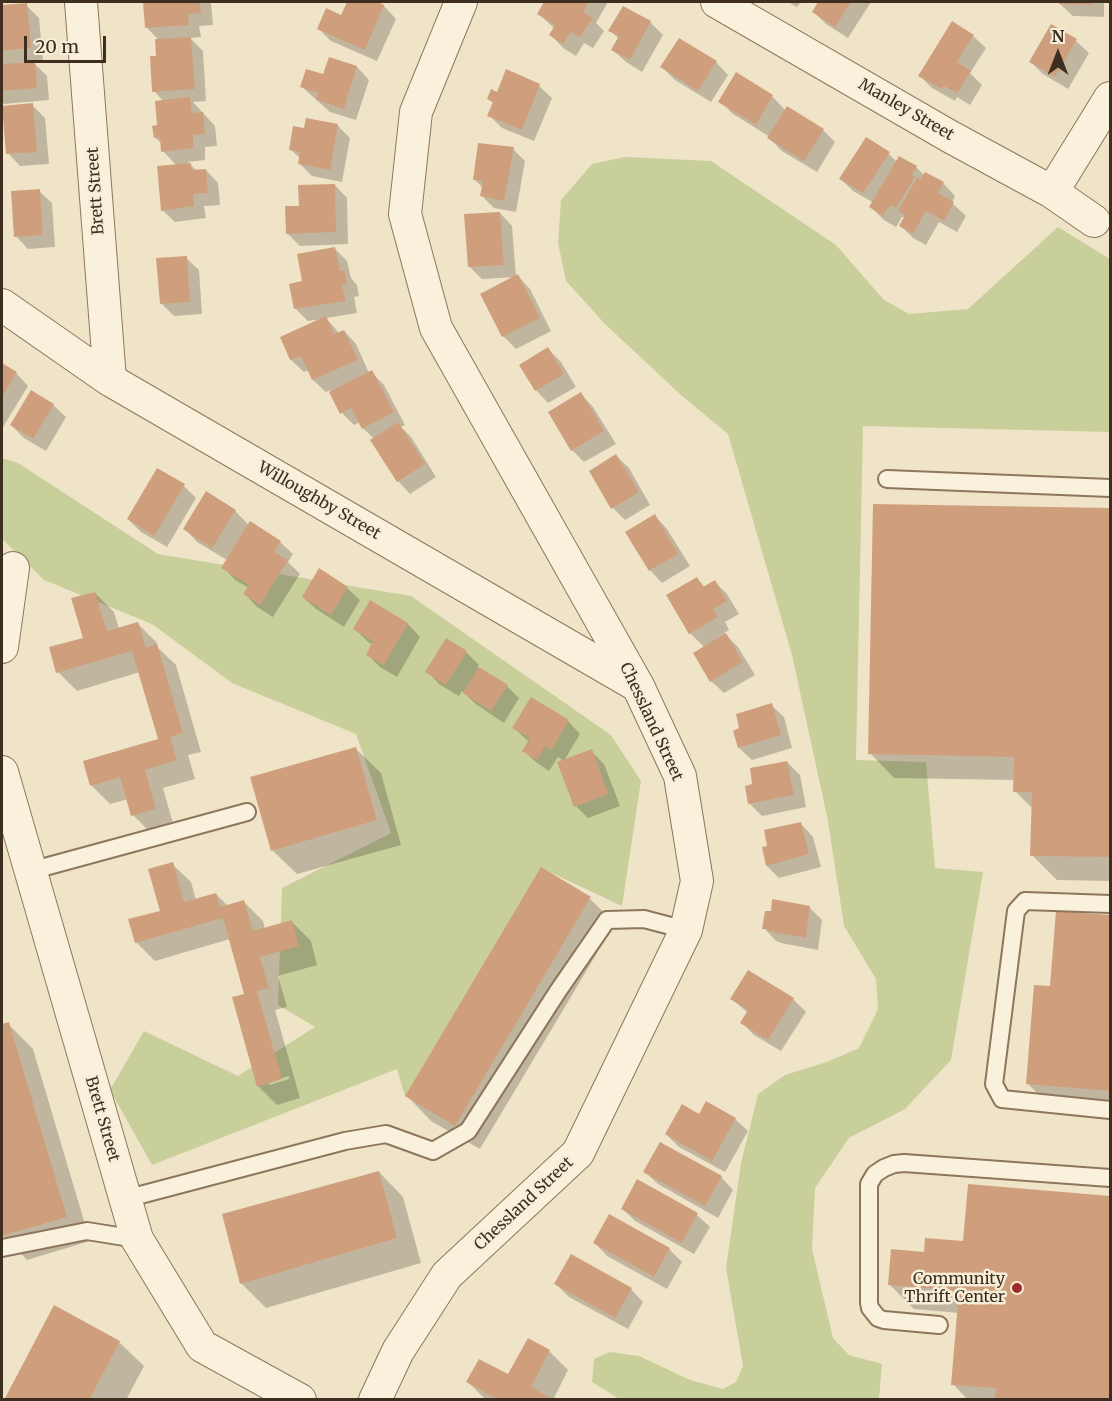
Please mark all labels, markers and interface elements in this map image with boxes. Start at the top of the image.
scale bar [27,24,110,62]
north arrow [1028,24,1088,84]
text: N [1052,26,1064,46]
text: 20 m [35,35,79,58]
street label: Manley Street [855,75,957,145]
street label: Brett Street [83,146,109,236]
street label: Willoughby Street [254,458,384,544]
street label: Chessland Street [615,660,687,784]
street label: Brett Street [81,1074,123,1164]
street label: Chessland Street [471,1153,577,1255]
place label: Community Thrift Center [904,1269,1005,1307]
marker: Community Thrift Center [1010,1281,1024,1295]

